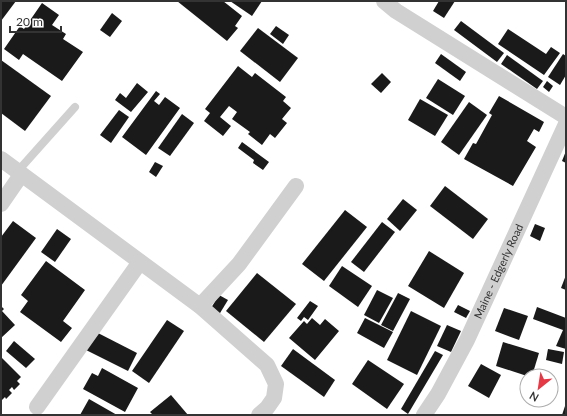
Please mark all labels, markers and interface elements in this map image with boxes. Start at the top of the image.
scale bar [10,8,61,34]
text: 20 m [16,14,43,29]
street label: Maine - Edgerly Road [471,222,525,321]
north arrow [519,368,559,408]
text: N [527,389,541,405]

